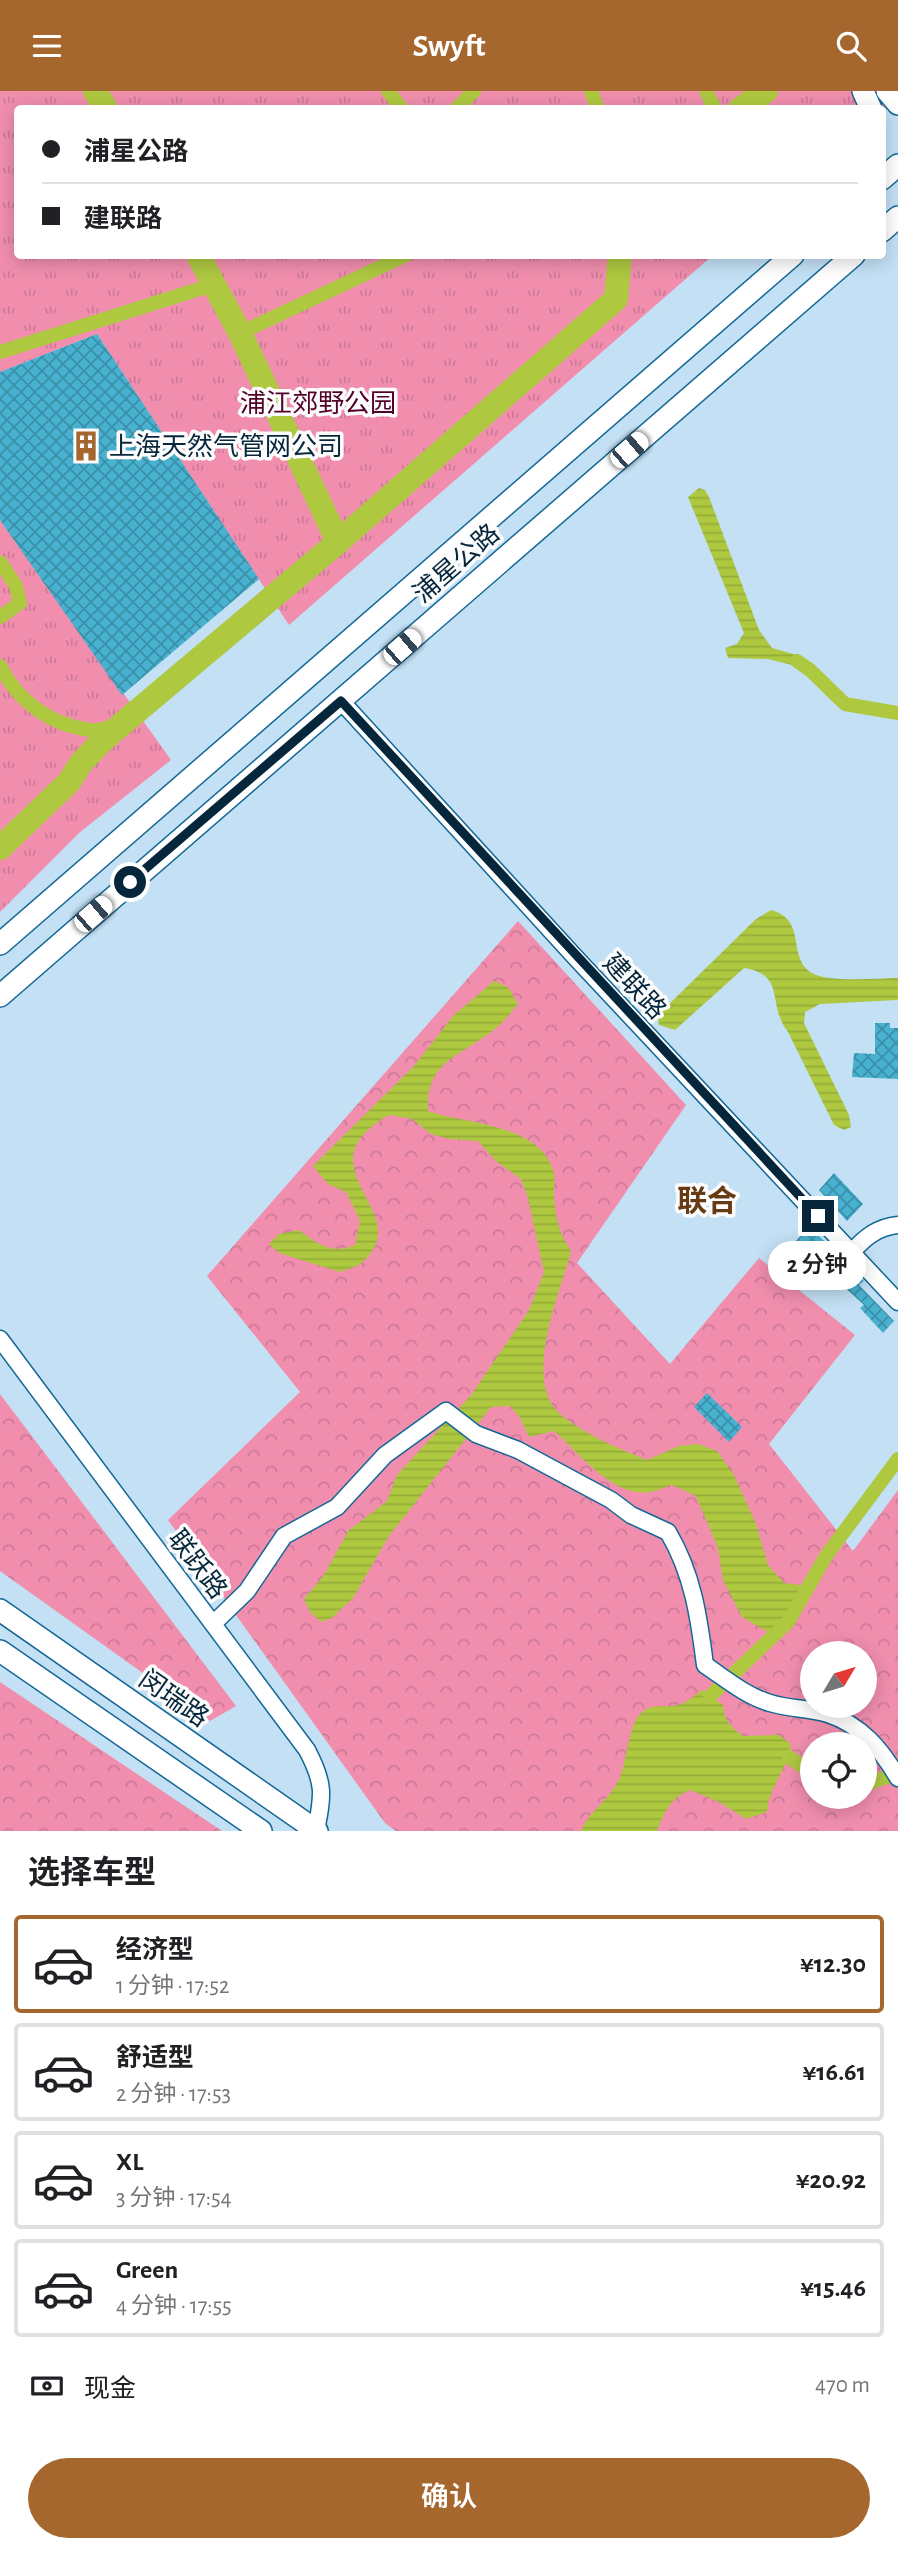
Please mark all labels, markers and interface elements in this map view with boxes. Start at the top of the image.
icon: menu [28,27,66,65]
icon: search [832,27,870,65]
text: Swyft [412,30,486,62]
text: 浦星公路 [84,139,188,165]
text: 建联路 [84,206,162,232]
park label: 浦江郊野公园 [240,390,396,417]
car [607,428,652,472]
building icon: 上海天然气管网公司 [69,429,103,463]
place label: 上海天然气管网公司 [109,432,343,460]
street label: 浦星公路 [408,519,504,608]
car [380,625,425,669]
route start [114,866,146,898]
car [71,892,116,936]
street label: 建联路 [598,949,671,1024]
district label: 联合 [677,1185,737,1217]
route end [802,1200,834,1232]
callout: 2 分钟 [769,1241,867,1289]
text: 2 分钟 [787,1254,847,1277]
street label: 联跃路 [163,1525,232,1604]
north arrow [800,1641,877,1719]
map controls [800,1641,877,1809]
street label: 闵瑞路 [134,1665,213,1732]
button: locate [800,1732,877,1809]
text: 选择车型 [28,1857,156,1889]
icon: car [32,1933,95,1996]
text: 经济型 [116,1937,194,1963]
text: ¥12.30 [800,1951,866,1977]
text: 1 分钟 · 17:52 [116,1975,229,1998]
icon: car [32,2041,95,2104]
text: 舒适型 [116,2045,194,2071]
text: ¥16.61 [803,2059,866,2085]
text: 2 分钟 · 17:53 [116,2083,231,2106]
icon: car [32,2149,95,2212]
text: XL [116,2149,143,2175]
text: ¥20.92 [796,2167,866,2193]
text: 3 分钟 · 17:54 [116,2187,232,2210]
icon: car [32,2257,95,2320]
text: Green [116,2257,178,2283]
text: ¥15.46 [800,2275,866,2301]
text: 4 分钟 · 17:55 [116,2295,232,2318]
icon: cash [28,2367,66,2405]
text: 470 m [815,2374,870,2397]
text: 现金 [84,2376,136,2402]
button: 确认 [28,2458,870,2538]

